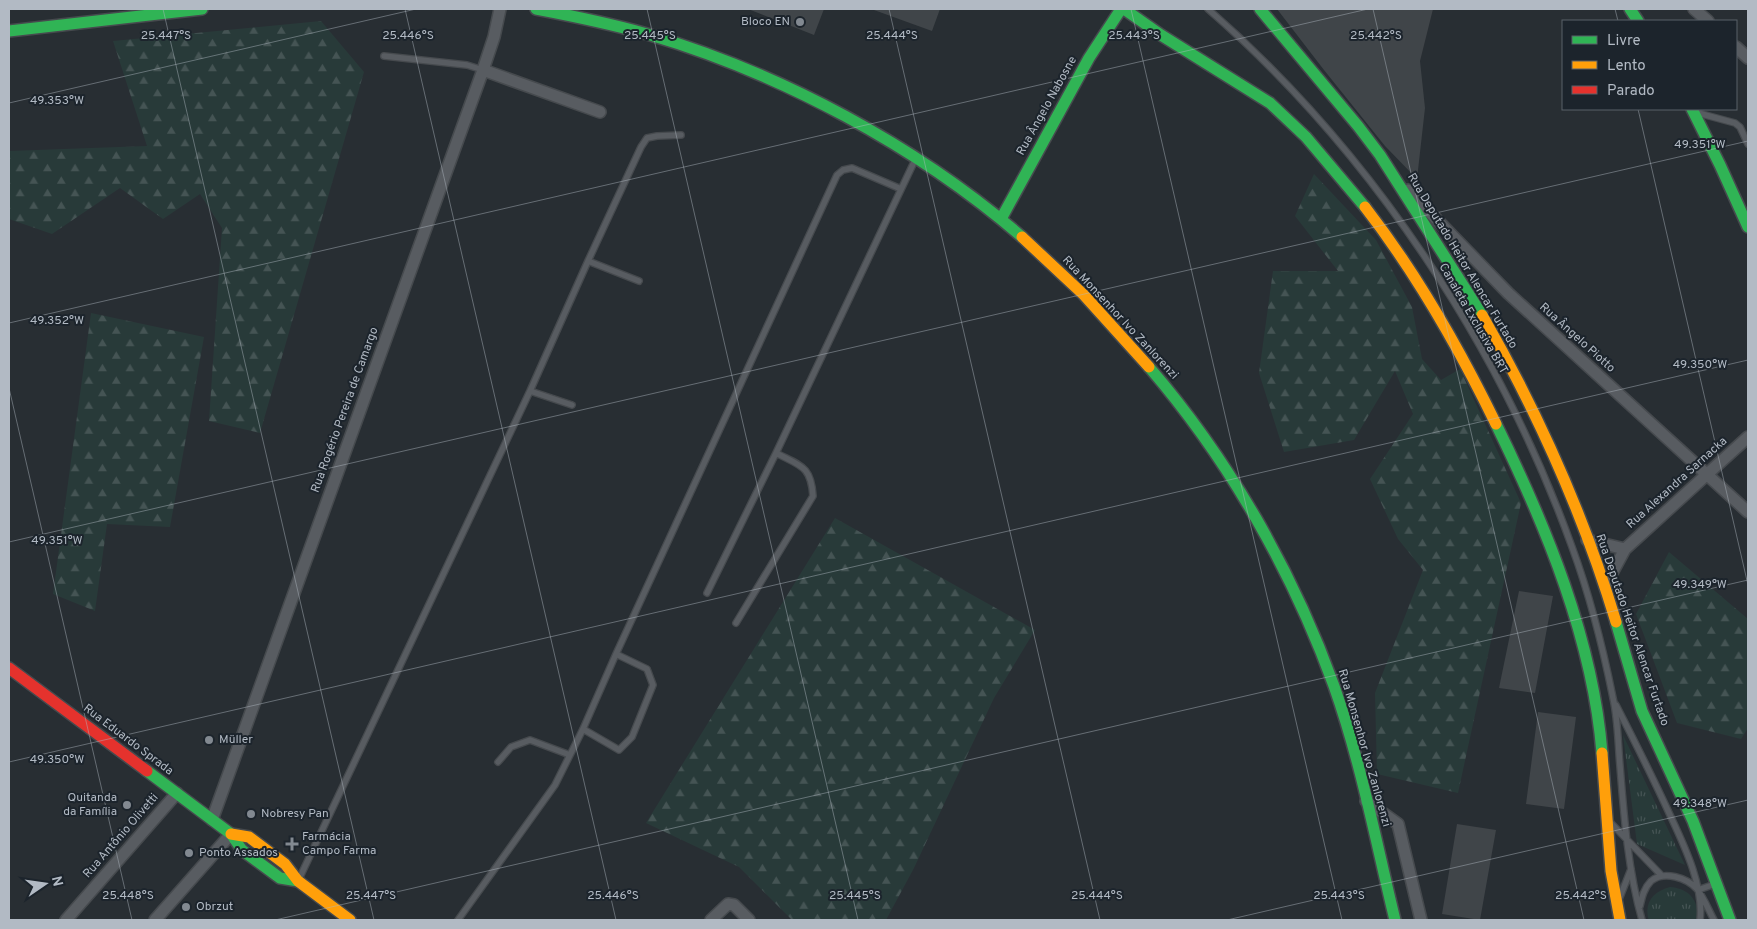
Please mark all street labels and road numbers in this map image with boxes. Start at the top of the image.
street label: Rua Ângelo Nabosne [1013,54,1081,158]
street label: Rua Deputado Heitor Alencar Furtado [1403,170,1521,352]
street label: Rua Monsenhor Ivo Zanlorenzi [1058,253,1182,383]
street label: Canaleta Exclusiva BRT [1435,261,1511,377]
street label: Rua Ângelo Piotto [1536,300,1619,377]
street label: Rua Rogério Pereira de Camargo [308,325,383,495]
street label: Rua Alexandra Sarnacka [1623,433,1731,533]
street label: Rua Deputado Heitor Alencar Furtado [1592,532,1673,728]
street label: Rua Monsenhor Ivo Zanlorenzi [1334,667,1394,829]
street label: Rua Eduardo Sprada [80,701,176,779]
street label: Rua Antônio Olivetti [80,790,162,882]

